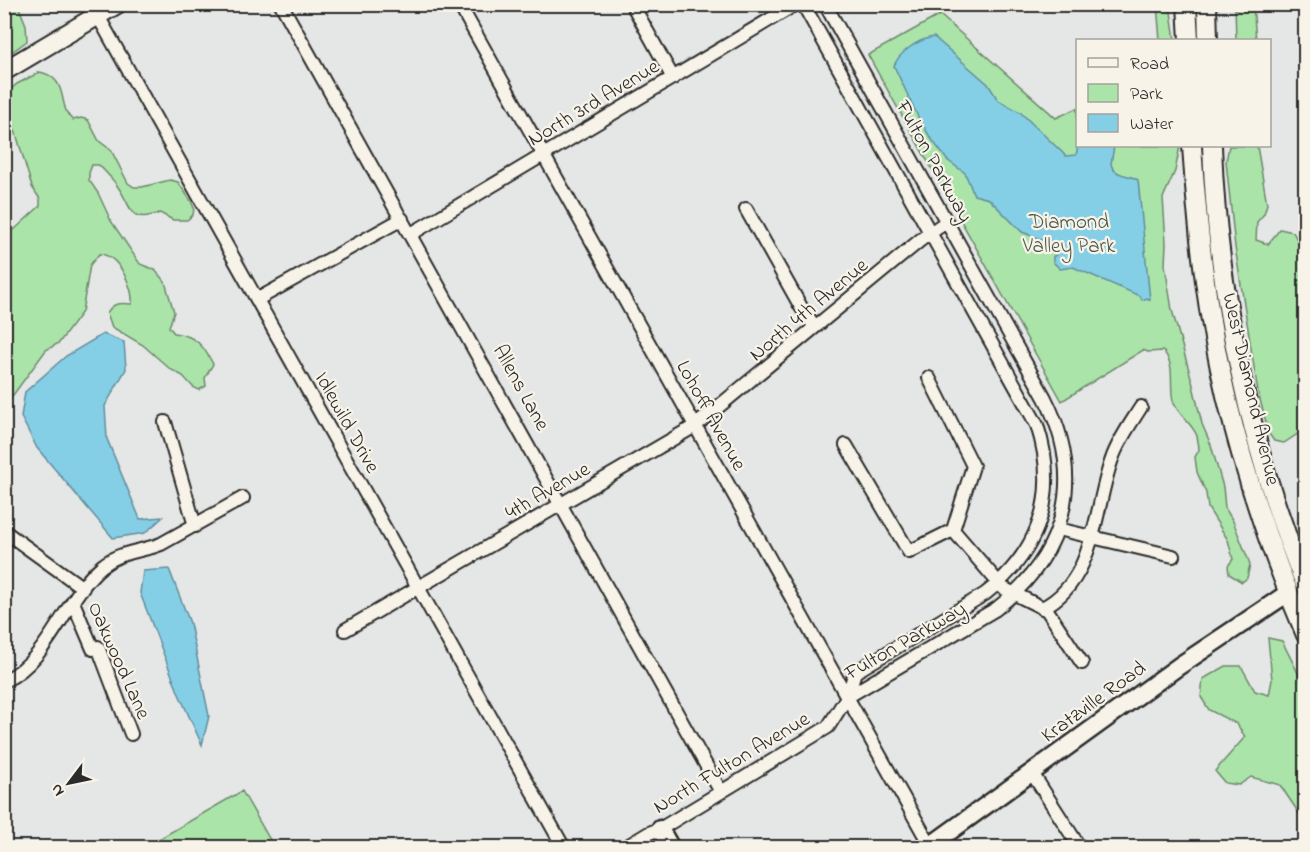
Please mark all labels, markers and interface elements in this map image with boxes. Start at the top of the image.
legend [1076,39,1271,147]
street label: North 3rd Avenue [522,52,666,155]
text: Road [1130,52,1169,78]
text: Park [1130,82,1163,108]
street label: Fulton Parkway [885,94,979,230]
text: Water [1130,112,1174,138]
park label: Diamond Valley Park [1022,208,1116,264]
street label: North 4th Avenue [743,251,876,369]
street label: West Diamond Avenue [1213,290,1287,489]
street label: Allens Lane [484,339,557,437]
street label: Lohoff Avenue [668,355,753,477]
street label: Idlewild Drive [306,367,387,480]
street label: 4th Avenue [500,455,597,528]
street label: Fulton Parkway [839,595,973,691]
street label: Oakwood Lane [79,597,158,725]
street label: Kratzville Road [1036,654,1153,751]
street label: North Fulton Avenue [648,705,816,822]
north arrow [39,753,99,813]
text: N [45,779,71,801]

